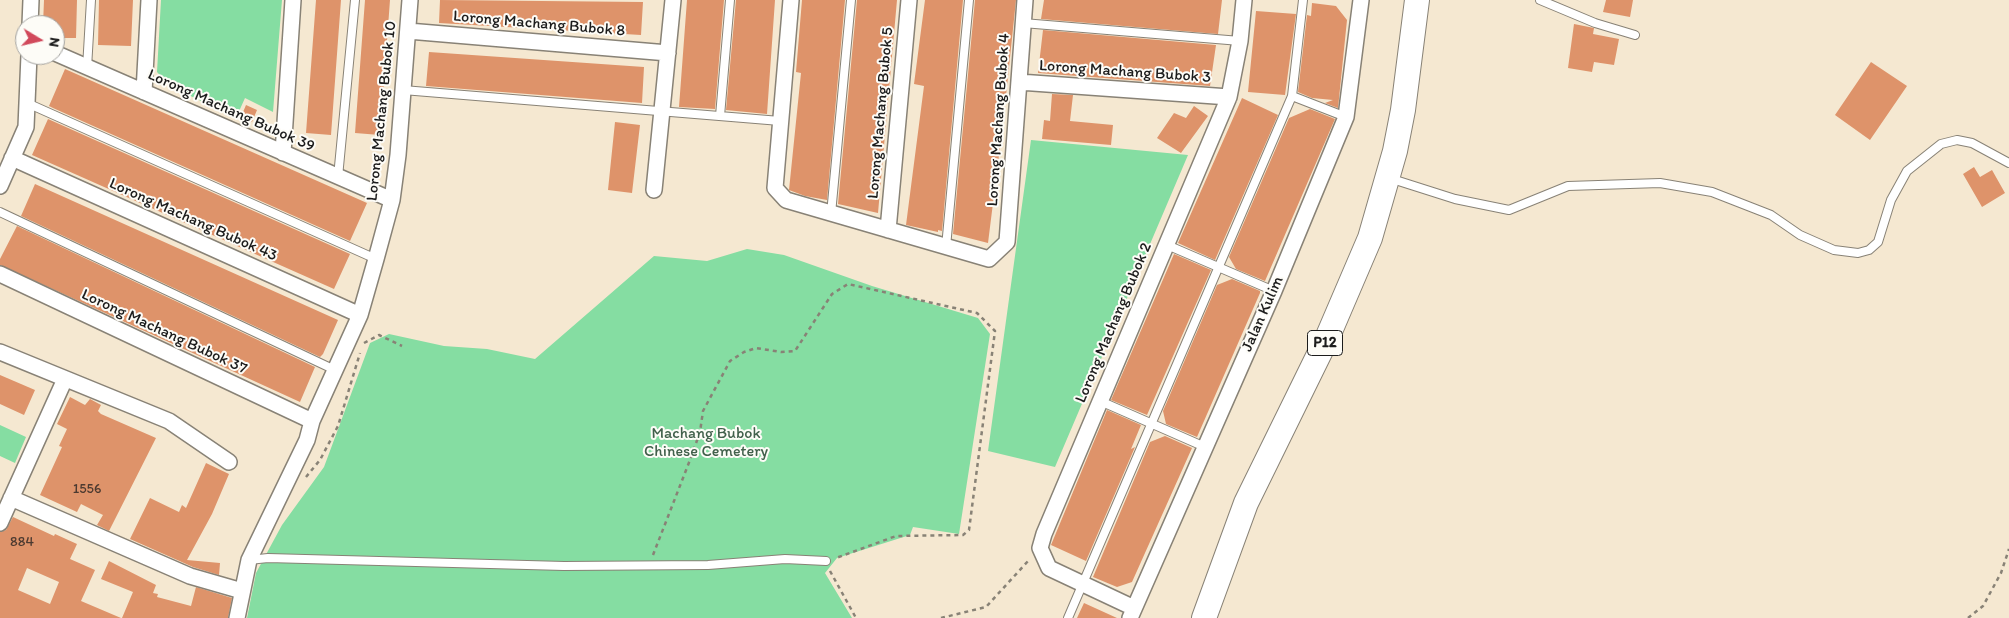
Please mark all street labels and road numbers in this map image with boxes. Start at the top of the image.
street label: Lorong Machang Bubok 8 [452,7,626,41]
street label: Lorong Machang Bubok 10 [363,20,401,202]
street label: Lorong Machang Bubok 5 [864,26,898,200]
street label: Lorong Machang Bubok 4 [983,33,1015,207]
street label: Lorong Machang Bubok 3 [1038,56,1212,88]
street label: Lorong Machang Bubok 39 [144,65,318,157]
street label: Lorong Machang Bubok 43 [106,174,280,266]
street label: Lorong Machang Bubok 2 [1072,240,1156,406]
street label: Jalan Kulim [1238,273,1288,355]
street label: Lorong Machang Bubok 37 [78,285,250,379]
road number: P12 [1308,330,1342,356]

